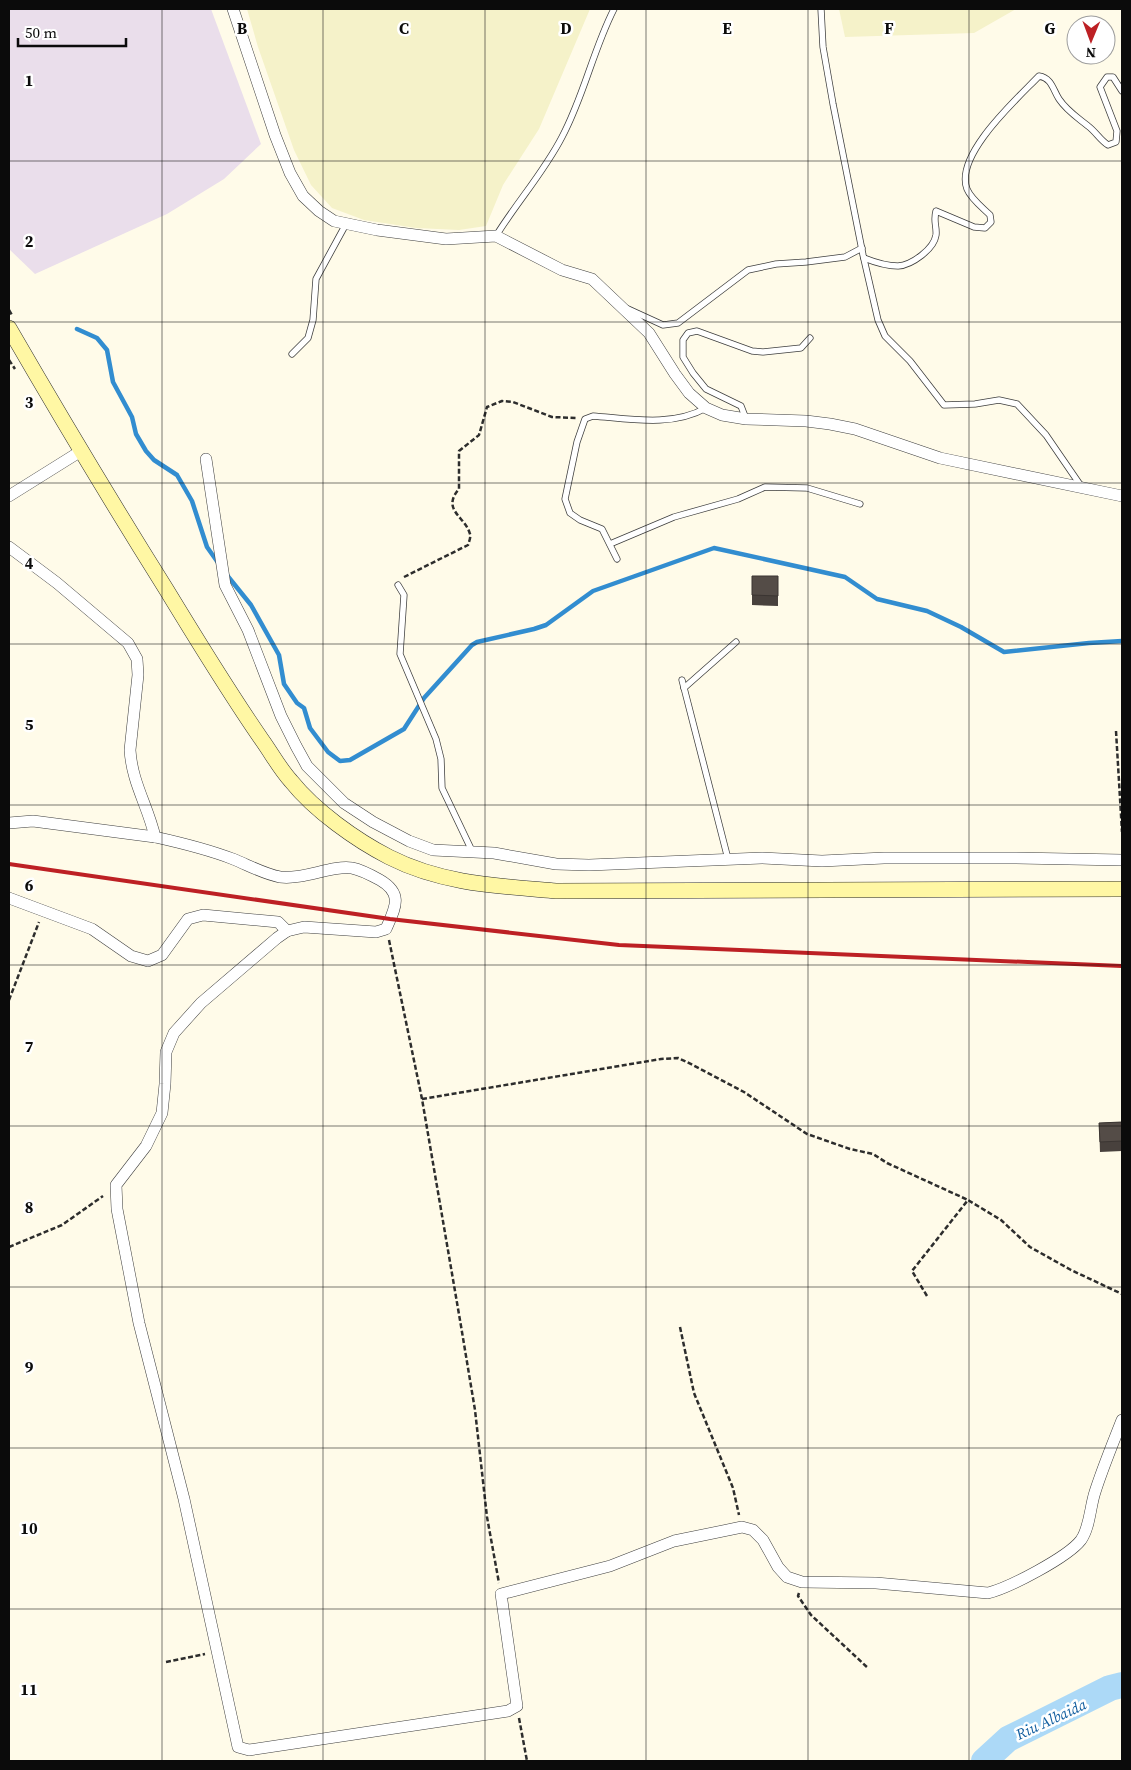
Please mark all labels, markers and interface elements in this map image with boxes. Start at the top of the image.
scale bar [18,15,125,47]
north arrow [1066,15,1116,65]
text: B [237,17,248,39]
text: C [399,17,409,39]
text: D [560,17,572,39]
text: E [722,17,732,39]
text: F [884,17,894,39]
text: G [1045,17,1056,39]
text: 50 m [25,22,57,43]
text: N [1085,43,1096,63]
text: 1 [25,69,33,91]
text: 2 [25,230,34,252]
text: 3 [25,391,34,413]
text: 4 [25,552,34,574]
text: 5 [25,713,34,735]
text: 6 [25,874,34,896]
text: 7 [25,1035,34,1057]
text: 8 [25,1196,33,1218]
text: 9 [25,1356,34,1378]
text: 10 [20,1517,38,1539]
text: 11 [20,1678,38,1700]
water label: Riu Albaida [1011,1693,1090,1745]

